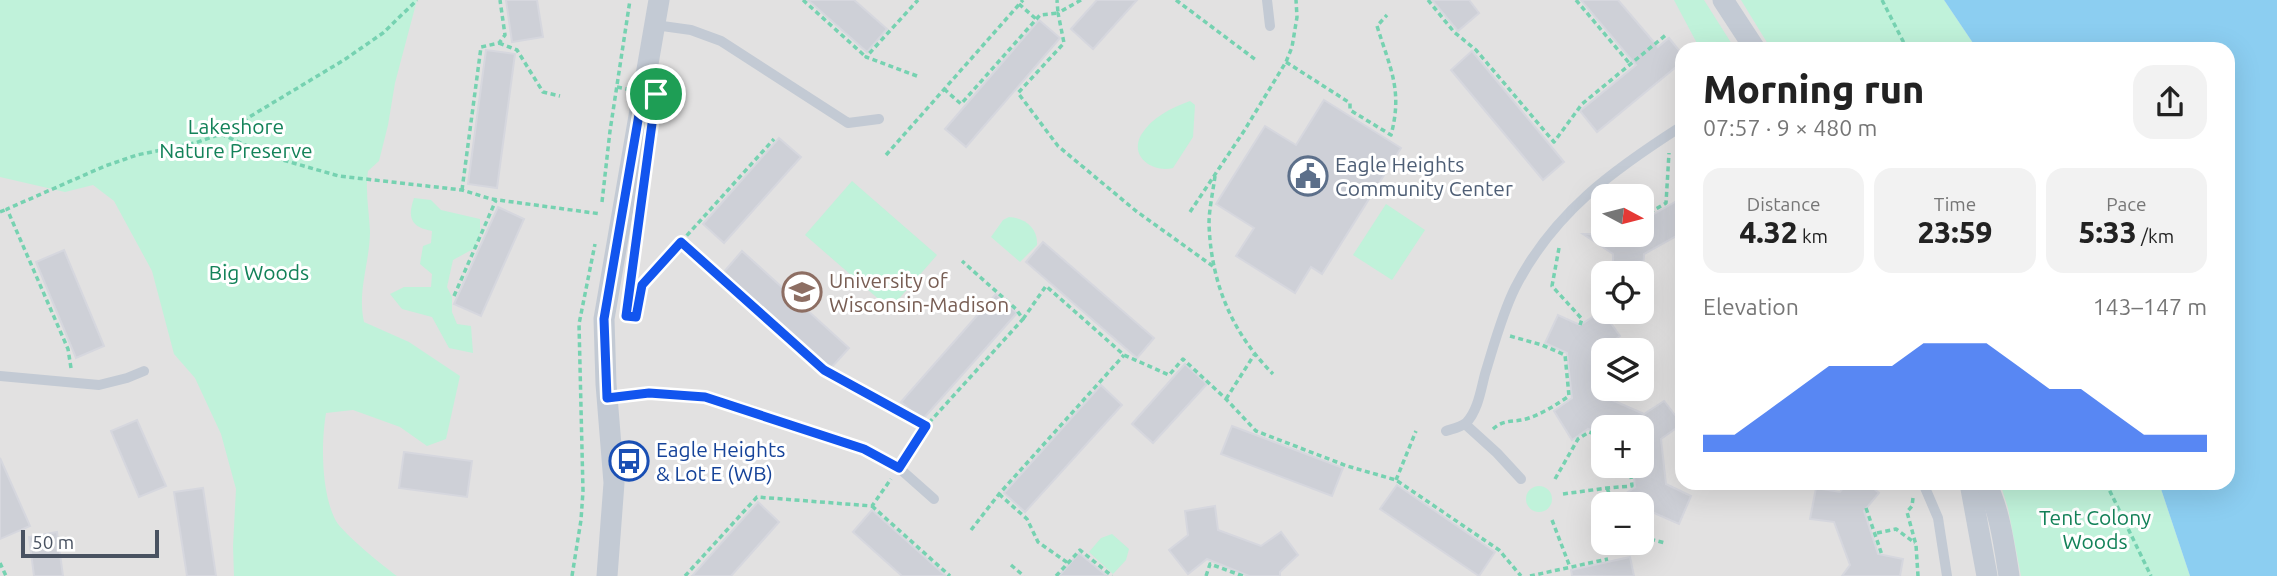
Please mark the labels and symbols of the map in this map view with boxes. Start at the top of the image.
pin [626,64,686,124]
park label: Lakeshore Nature Preserve [159,114,313,162]
place label: Eagle Heights Community Center [1335,152,1513,200]
public building icon: Eagle Heights Community Center [1287,155,1329,197]
north arrow [1591,184,1654,247]
park label: Big Woods [209,260,309,284]
place label: University of Wisconsin-Madison [829,268,1009,316]
school or university icon: University of Wisconsin-Madison [781,271,823,313]
place label: Eagle Heights & Lot E (WB) [656,437,785,485]
bus stop icon: Eagle Heights & Lot E (WB) [608,440,650,482]
park label: Tent Colony Woods [2039,505,2151,553]
scale bar [21,527,159,559]

